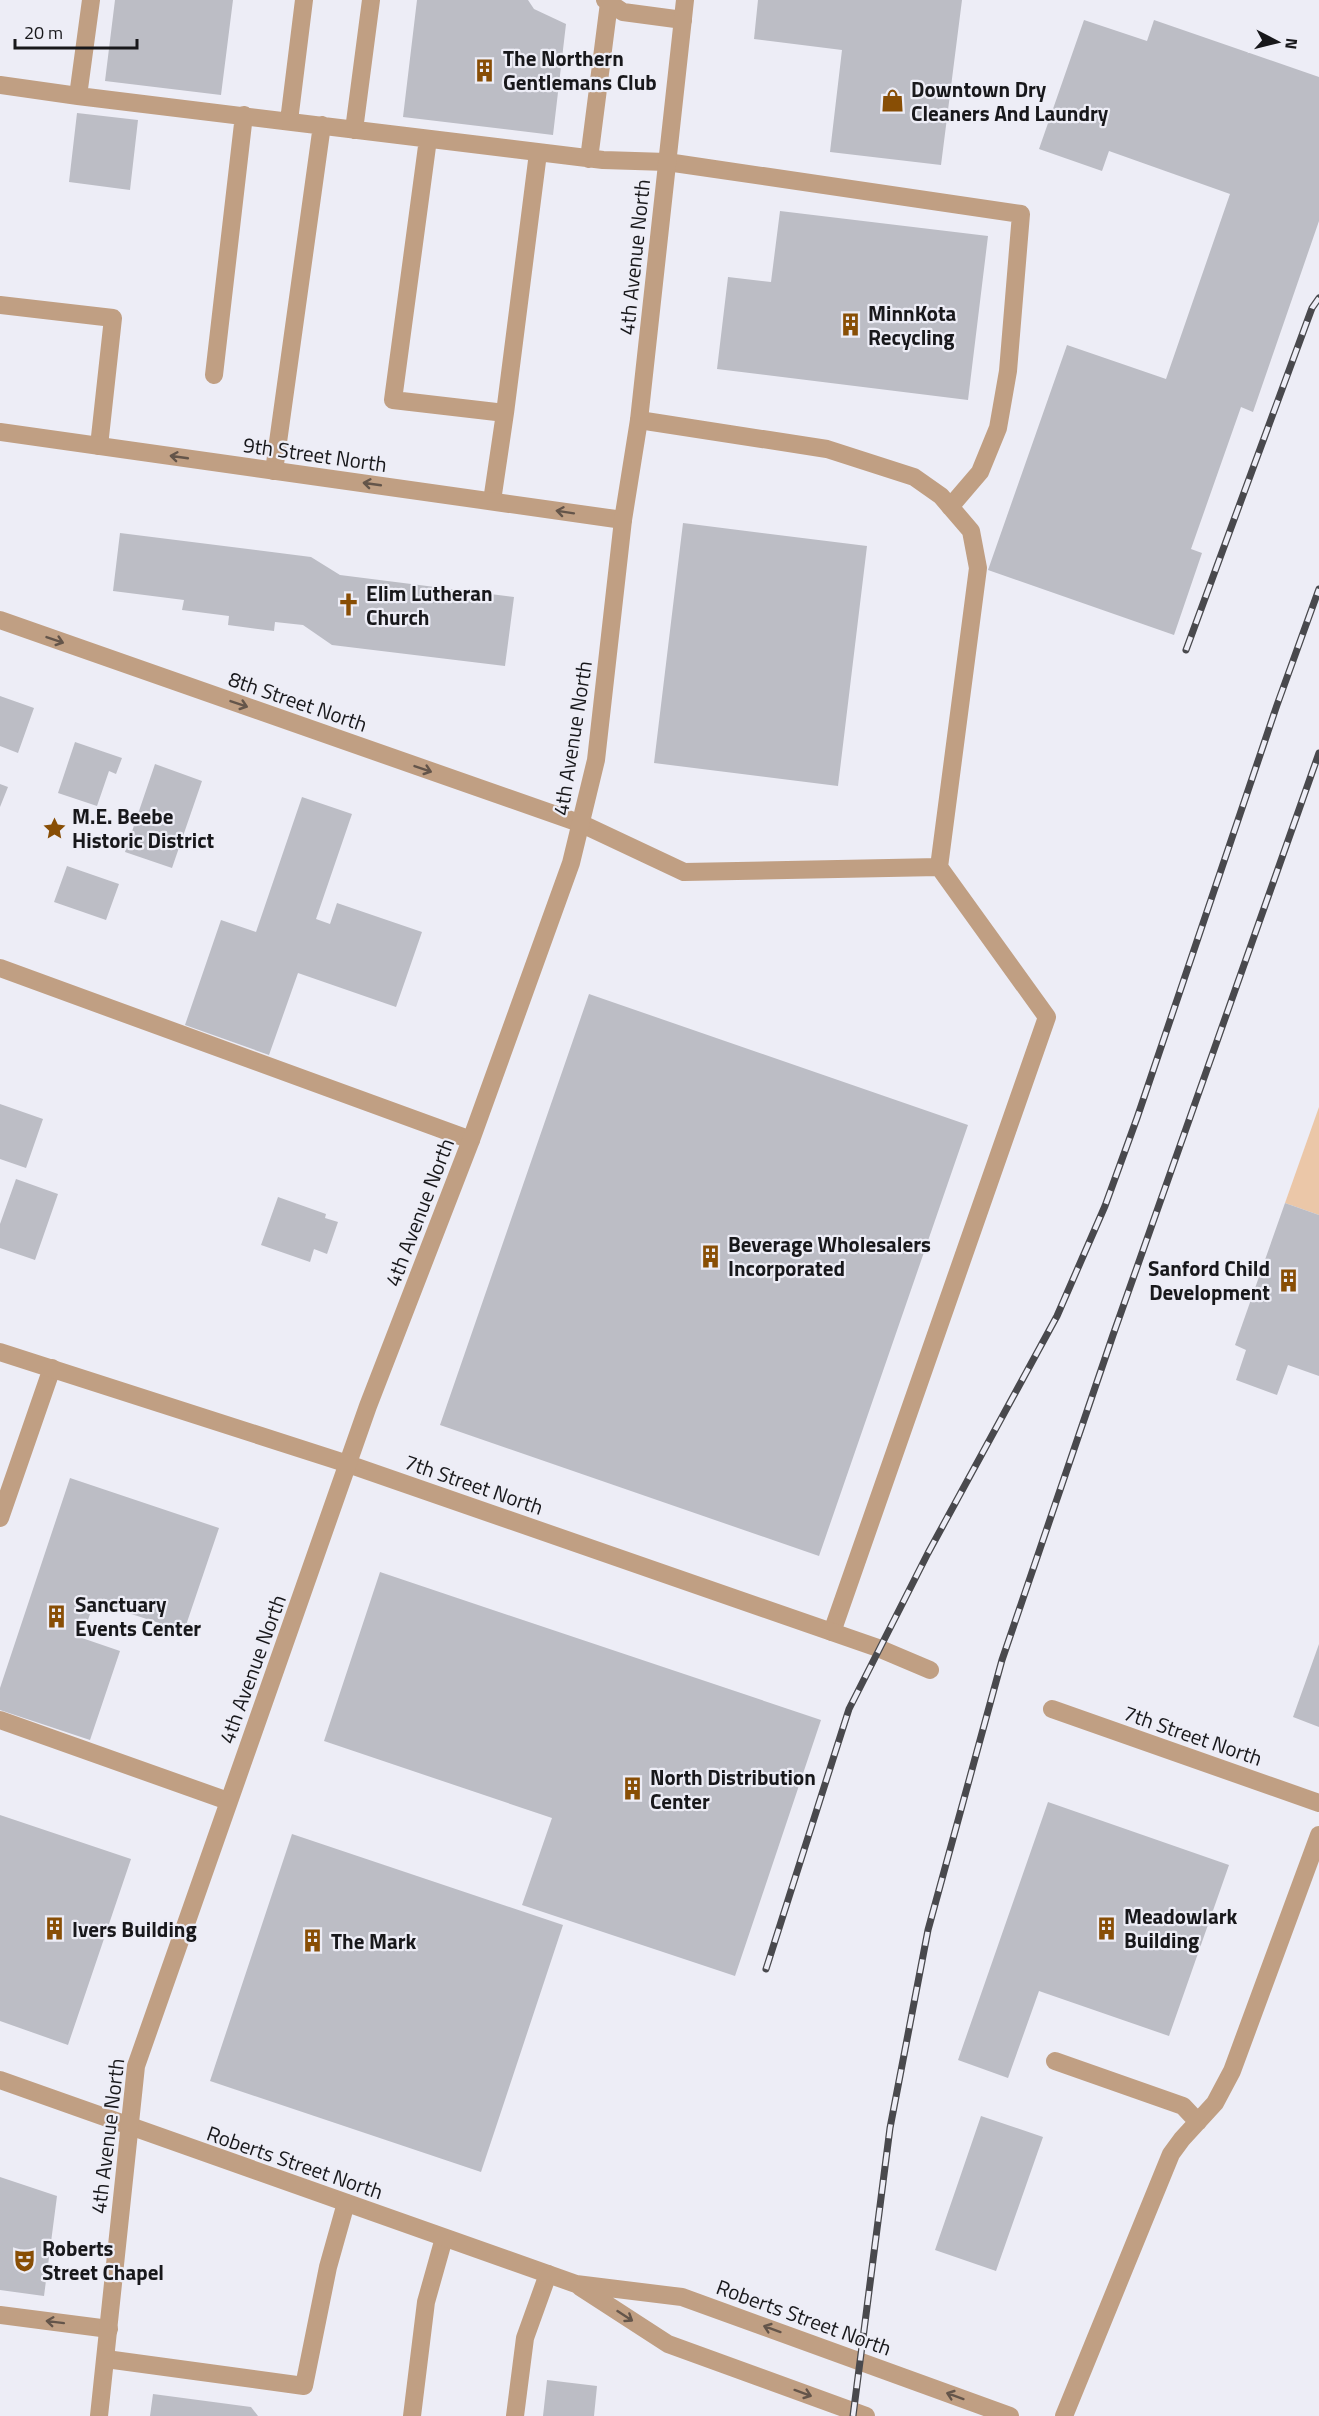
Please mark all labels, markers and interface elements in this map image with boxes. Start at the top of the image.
scale bar [15,12,136,50]
north arrow [1247,12,1307,72]
text: 20 m [24,19,63,46]
text: N [1279,37,1304,51]
place label: The Northern Gentlemans Club [503,42,657,98]
building icon: The Northern Gentlemans Club [472,57,498,83]
place label: Downtown Dry Cleaners And Laundry [911,73,1109,129]
shop icon: Downtown Dry Cleaners And Laundry [880,88,906,114]
street label: 4th Avenue North [610,178,658,336]
place label: MinnKota Recycling [868,297,957,353]
building icon: MinnKota Recycling [837,312,863,338]
street label: 9th Street North [241,428,389,480]
one-way arrow [169,452,189,463]
one-way arrow [362,479,382,490]
one-way arrow [555,506,575,517]
place label: Elim Lutheran Church [366,577,493,633]
church icon: Elim Lutheran Church [335,592,361,618]
one-way arrow [45,635,64,646]
street label: 4th Avenue North [544,658,600,818]
street label: 8th Street North [224,662,372,740]
one-way arrow [229,700,248,711]
one-way arrow [413,764,432,775]
place label: M.E. Beebe Historic District [72,800,215,856]
place icon: M.E. Beebe Historic District [41,815,67,841]
street label: 4th Avenue North [376,1133,462,1291]
place label: Beverage Wholesalers Incorporated [728,1228,931,1284]
building icon: Beverage Wholesalers Incorporated [697,1243,723,1269]
place label: Sanford Child Development [1148,1252,1270,1308]
building icon: Sanford Child Development [1275,1267,1301,1293]
street label: 7th Street North [400,1445,548,1523]
place label: Sanctuary Events Center [75,1588,201,1644]
street label: 4th Avenue North [210,1590,294,1748]
building icon: Sanctuary Events Center [44,1603,70,1629]
street label: 7th Street North [1119,1696,1267,1774]
place label: North Distribution Center [650,1761,816,1817]
building icon: North Distribution Center [619,1776,645,1802]
place label: Meadowlark Building [1124,1900,1237,1956]
place label: Ivers Building [72,1913,197,1945]
building icon: Meadowlark Building [1093,1915,1119,1941]
building icon: Ivers Building [41,1916,67,1942]
place label: The Mark [331,1925,417,1957]
building icon: The Mark [300,1928,326,1954]
street label: 4th Avenue North [82,2056,132,2216]
street label: Roberts Street North [203,2117,387,2207]
place label: Roberts Street Chapel [42,2232,164,2288]
theatre icon: Roberts Street Chapel [11,2247,37,2273]
street label: Roberts Street North [712,2270,896,2364]
one-way arrow [616,2310,633,2322]
one-way arrow [45,2316,65,2327]
one-way arrow [763,2323,782,2334]
one-way arrow [793,2389,812,2400]
one-way arrow [946,2390,965,2401]

